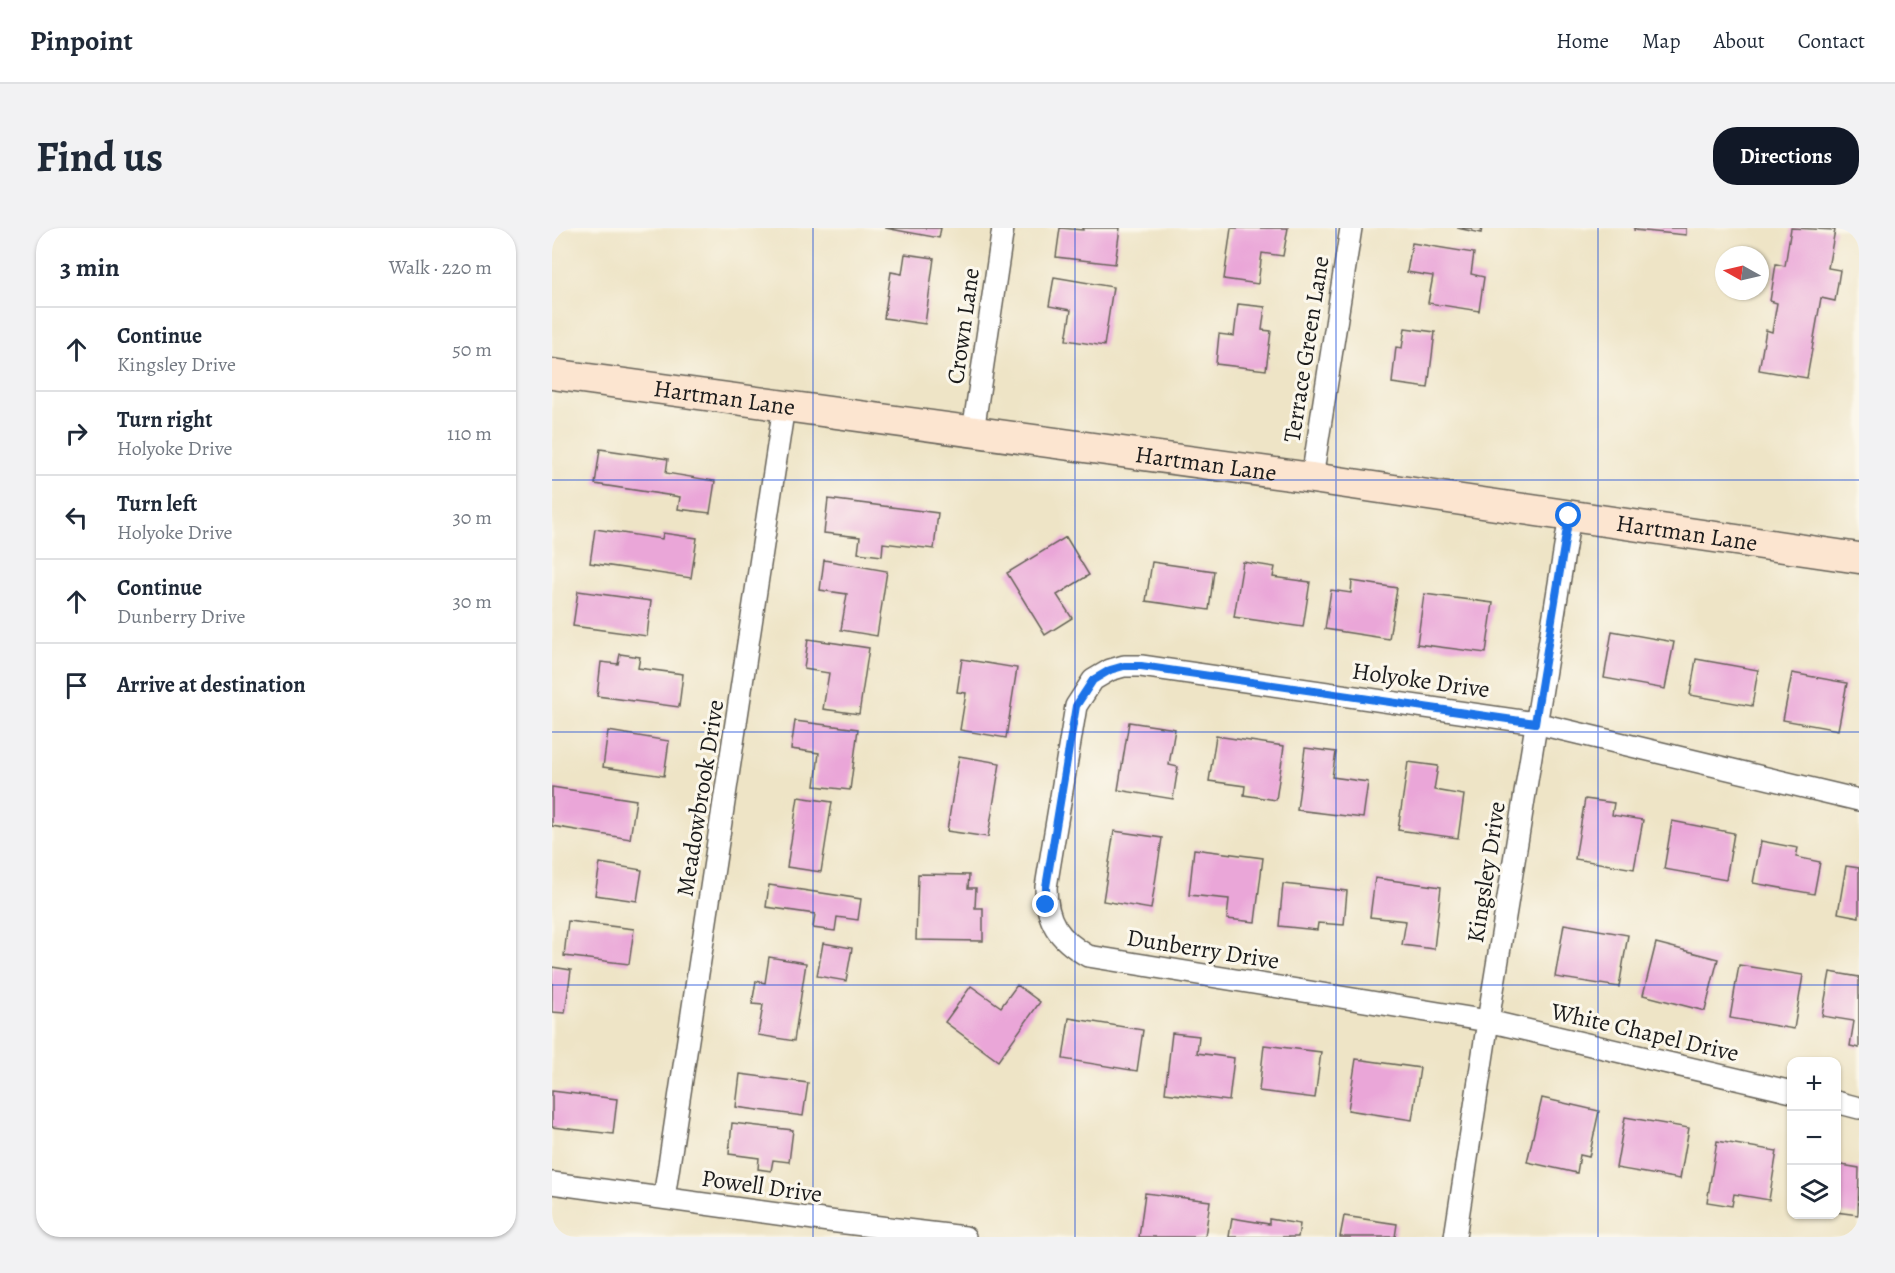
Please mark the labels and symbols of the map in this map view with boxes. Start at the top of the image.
north arrow [1715,246,1769,300]
street label: Terrace Green Lane [1275,254,1337,444]
street label: Crown Lane [939,266,987,386]
street label: Hartman Lane [652,372,797,423]
street label: Hartman Lane [1133,438,1279,489]
route start [1555,502,1581,528]
street label: Hartman Lane [1614,507,1760,559]
street label: Holyoke Drive [1350,655,1492,705]
street label: Meadowbrook Drive [669,697,731,899]
street label: Kingsley Drive [1459,799,1513,945]
route end [1032,891,1058,917]
street label: Dunberry Drive [1124,921,1282,977]
street label: White Chapel Drive [1547,995,1742,1069]
street label: Powell Drive [700,1162,824,1210]

